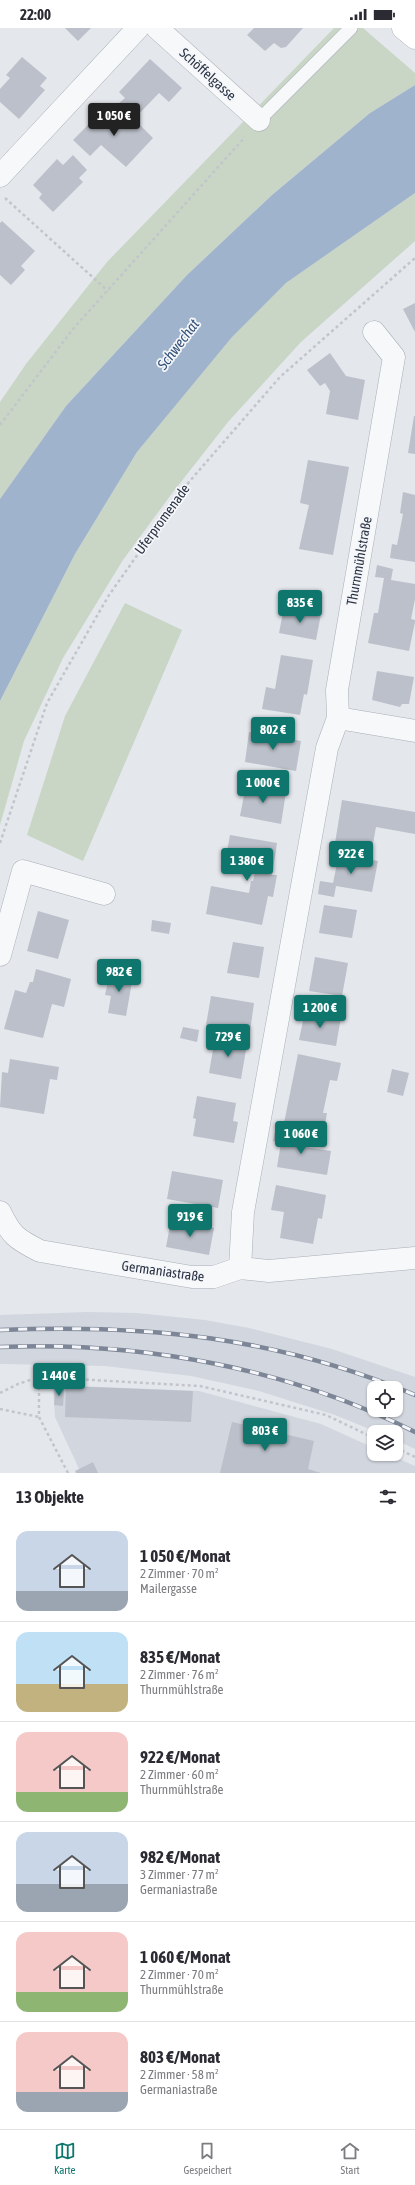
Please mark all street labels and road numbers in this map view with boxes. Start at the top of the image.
street label: Schöffelgasse [176,45,240,103]
street label: Uferpromenade [131,481,193,557]
street label: Thurnmühlstraße [343,515,375,607]
street label: Germaniastraße [121,1257,205,1285]

